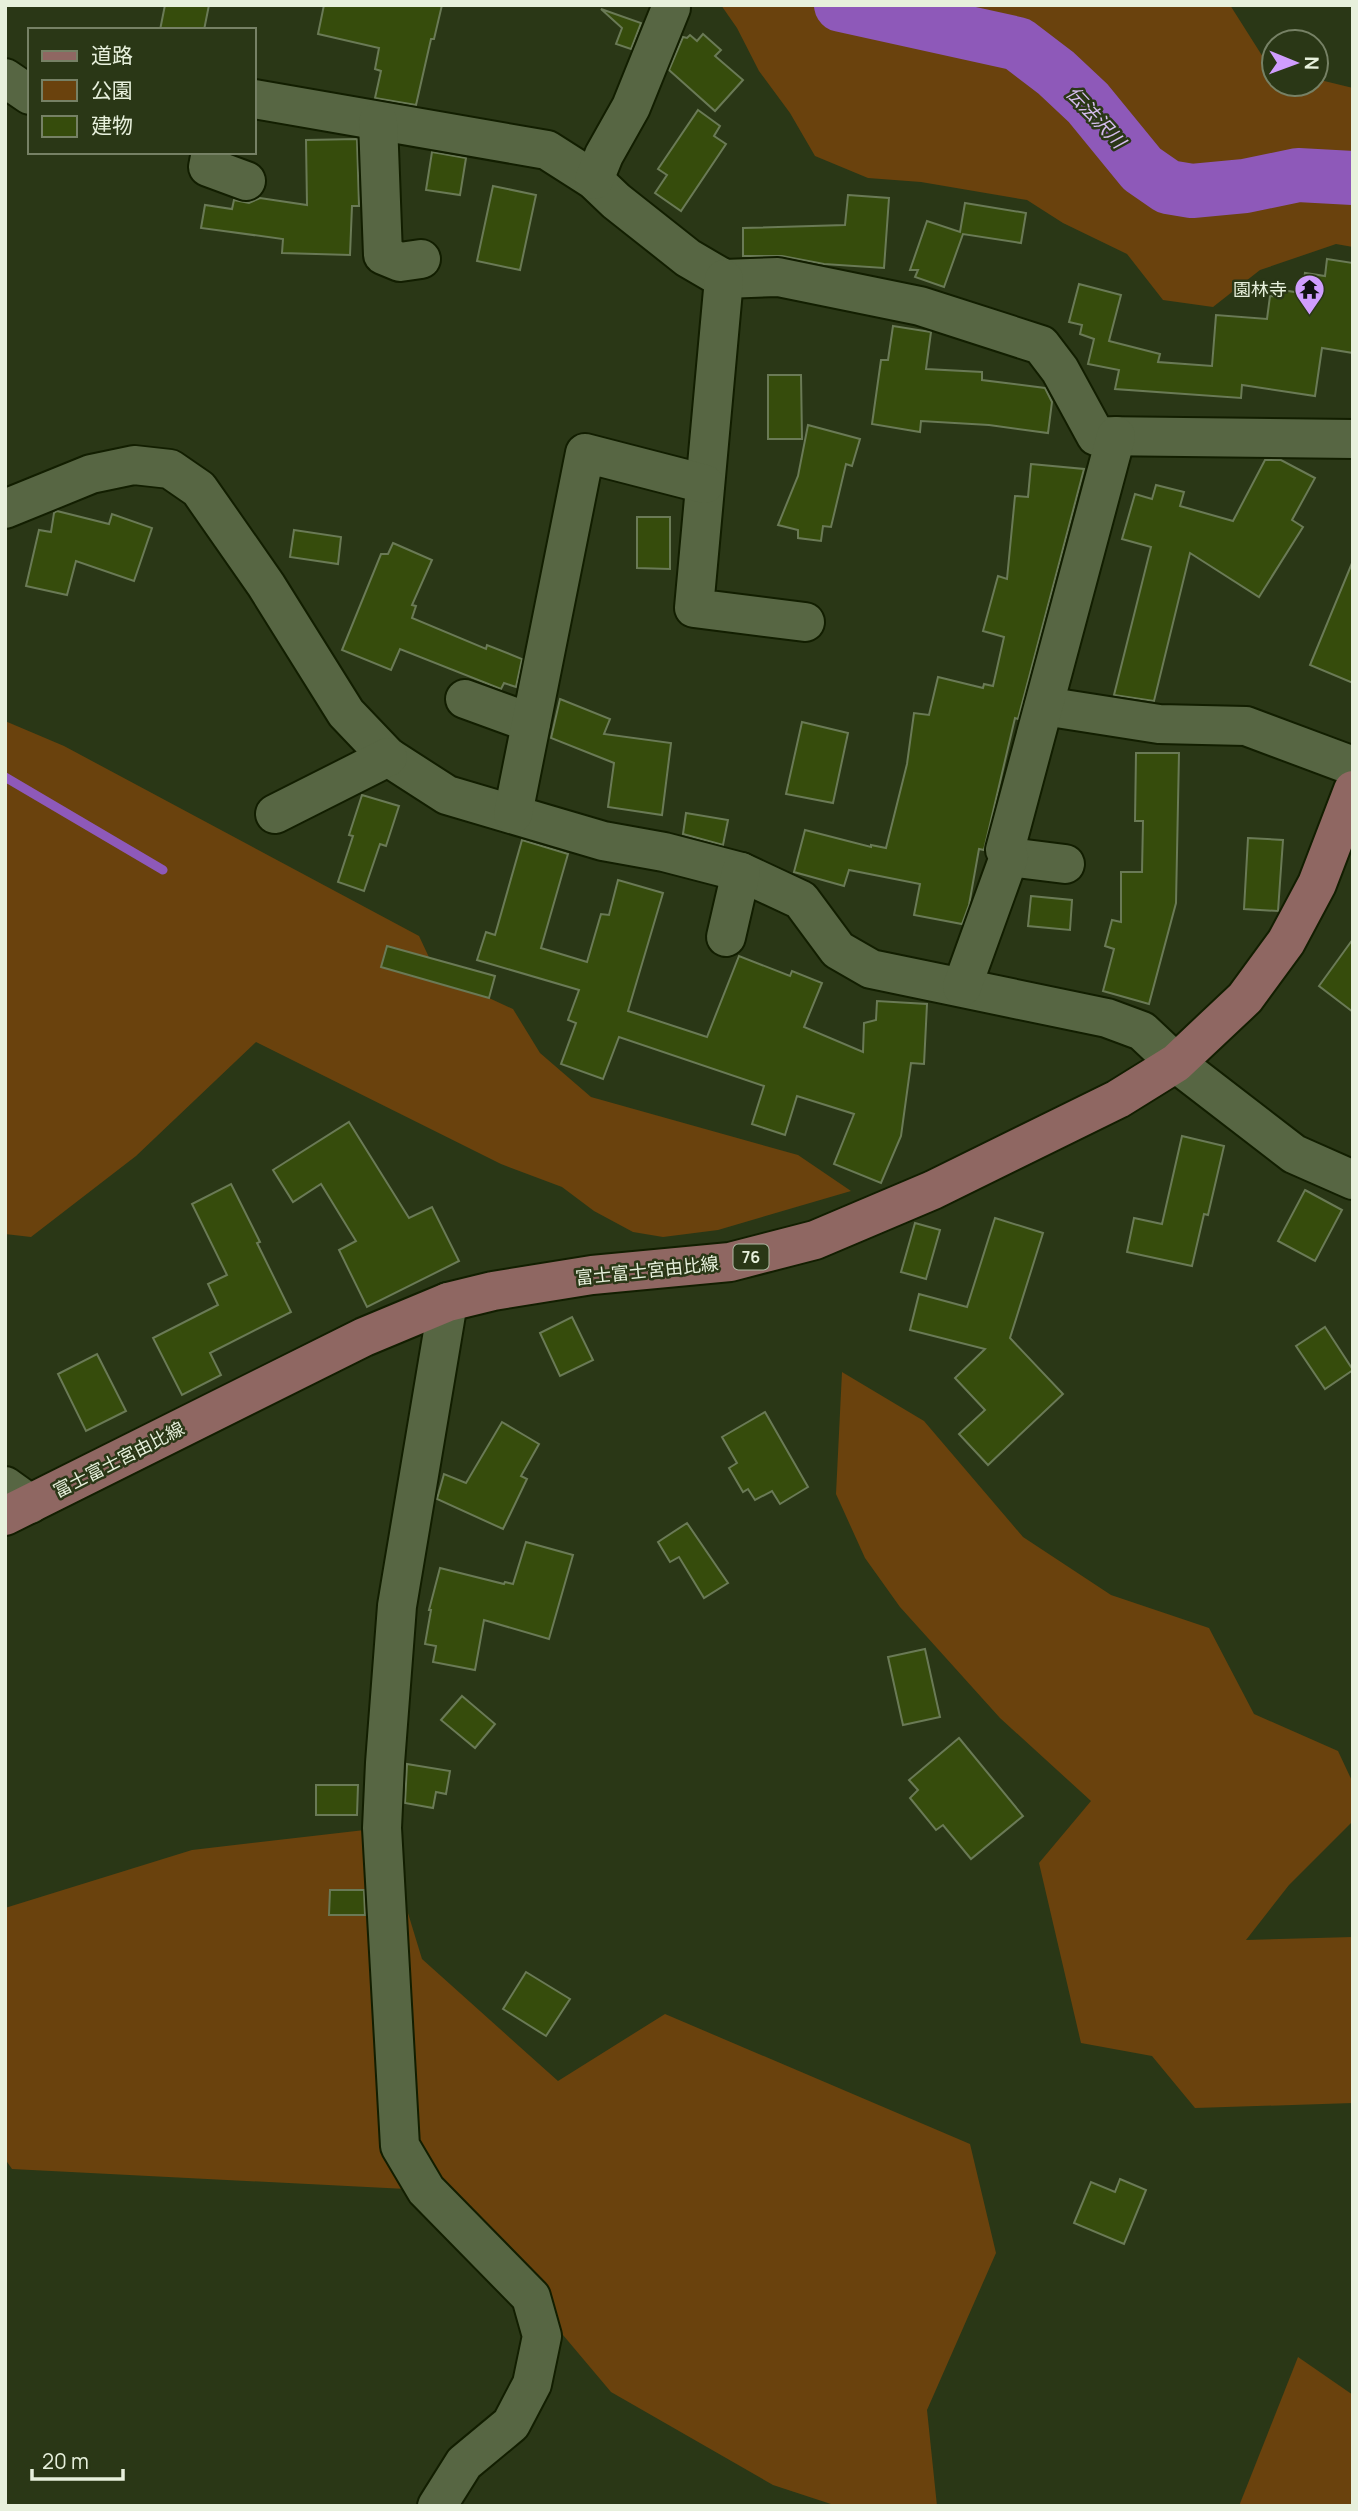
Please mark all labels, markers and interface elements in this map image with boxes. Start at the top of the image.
legend [28,28,256,154]
north arrow [1260,28,1330,98]
text: 道路 [91,41,133,69]
text: N [1299,56,1325,70]
text: 公園 [91,76,133,104]
water label: 伝法沢川 [1061,80,1133,155]
text: 建物 [91,111,133,139]
temple icon: 園林寺 [1293,273,1327,317]
place label: 園林寺 [1233,277,1287,301]
road number: 76 [734,1245,768,1270]
street label: 富士富士宮由比線 [574,1251,720,1289]
street label: 富士富士宮由比線 [49,1416,188,1502]
scale bar [32,2438,122,2482]
text: 20 m [42,2447,89,2475]

